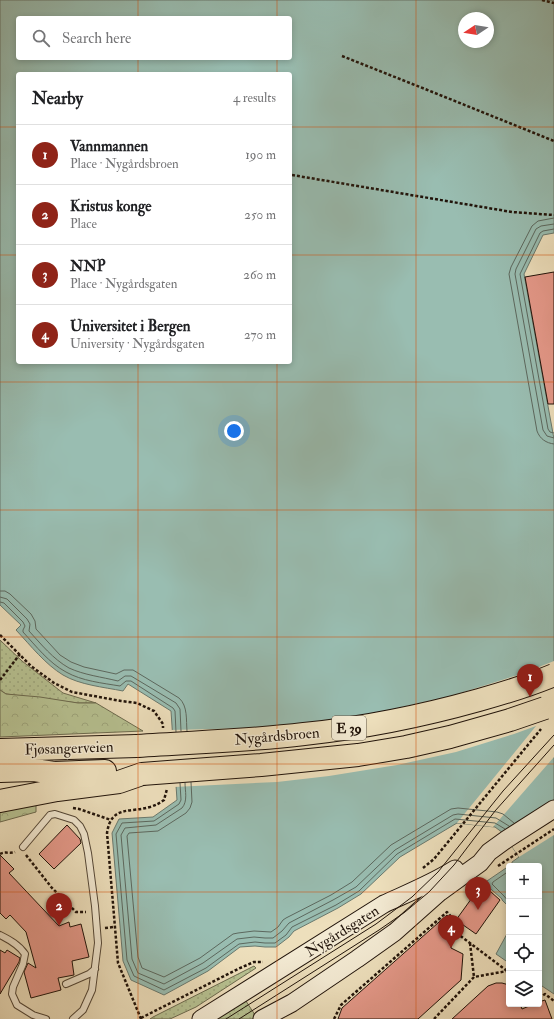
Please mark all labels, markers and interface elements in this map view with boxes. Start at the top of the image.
north arrow [458,12,494,48]
search box [16,16,292,60]
icon: search [30,27,52,49]
text: Search here [62,29,131,48]
text: Nearby [32,88,83,109]
text: 4 results [233,90,276,106]
text: Vannmannen [70,137,148,156]
text: 1 [43,147,47,163]
text: 190 m [245,147,276,163]
text: Place · Nygårdsbroen [70,156,179,172]
text: Kristus konge [70,197,152,216]
text: 2 [42,207,48,223]
text: 250 m [244,207,276,223]
text: Place [70,216,97,232]
text: NNP [70,257,106,276]
text: 3 [43,267,48,283]
text: 260 m [243,267,276,283]
text: Place · Nygårdsgaten [70,276,177,292]
text: Universitet i Bergen [70,317,190,336]
text: 4 [41,327,49,343]
text: 270 m [244,327,276,343]
text: University · Nygårdsgaten [70,336,205,352]
your location [224,421,244,441]
pin: 1 [517,664,543,697]
road number: E 39 [332,716,366,740]
street label: Nygårdsbroen [234,723,321,750]
street label: Fjøsangerveien [24,737,114,760]
map controls [506,863,542,1007]
button: + [506,863,542,899]
pin: 3 [465,877,491,910]
pin: 2 [46,893,72,926]
button: − [506,899,542,935]
street label: Nygårdsgaten [302,901,383,962]
pin: 4 [438,915,464,948]
button: locate [506,935,542,971]
button: layers [506,971,542,1007]

